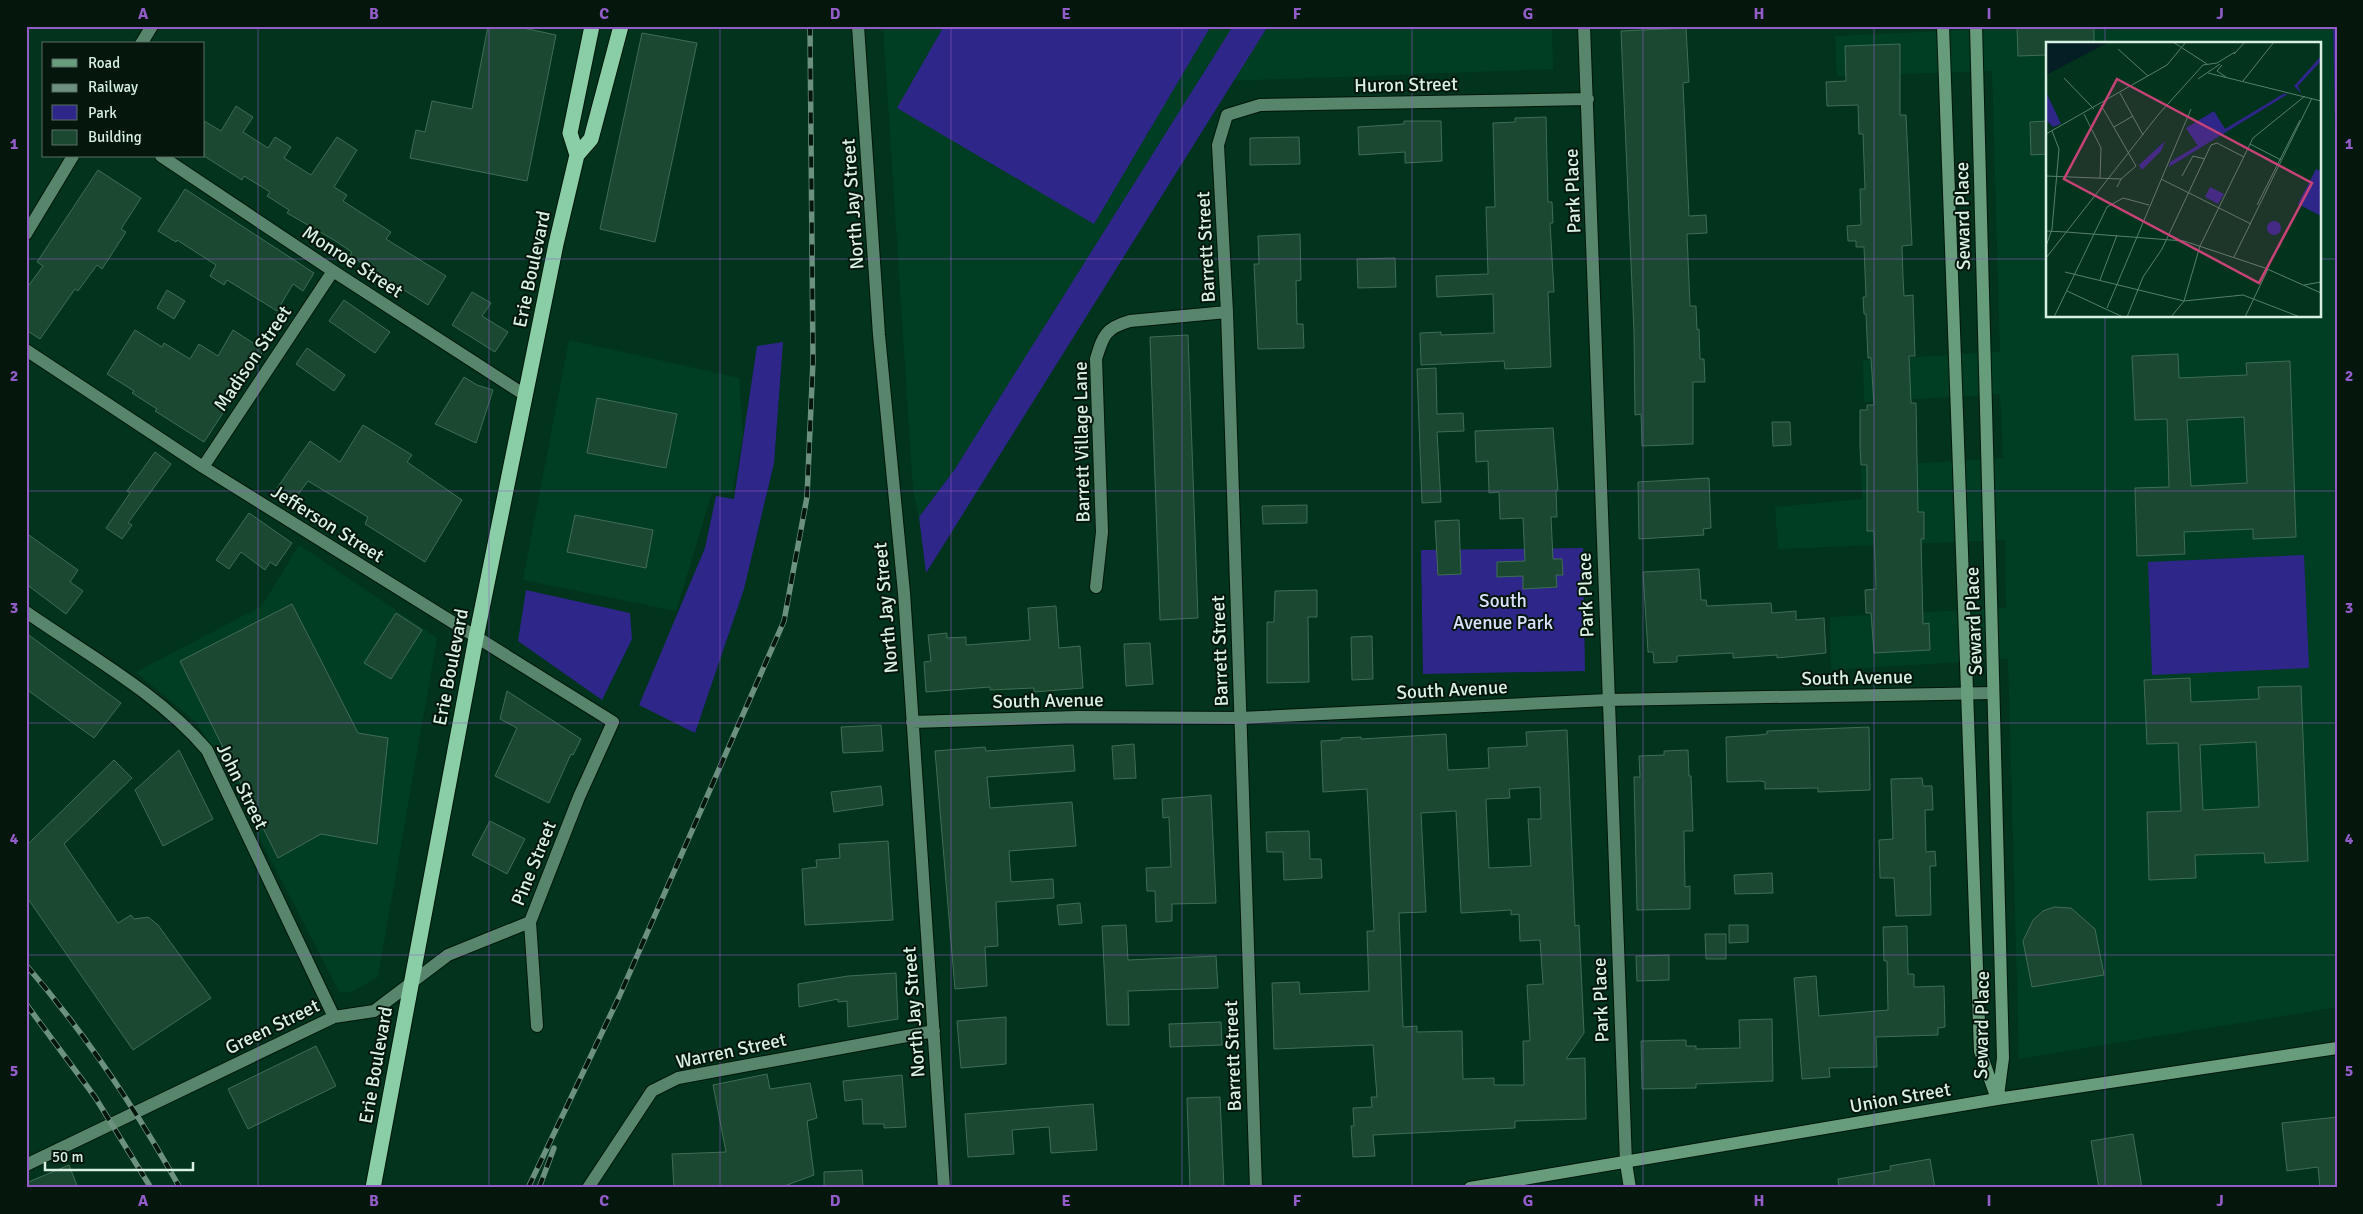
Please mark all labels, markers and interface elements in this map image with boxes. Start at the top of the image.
text: A [138,4,149,24]
text: B [369,4,379,24]
text: C [599,4,609,24]
text: D [830,4,841,24]
text: E [1061,4,1071,24]
text: F [1293,4,1302,24]
text: G [1523,4,1533,24]
text: H [1754,4,1764,24]
text: I [1986,4,1992,24]
text: J [2216,4,2224,24]
legend [42,42,205,158]
inset map [2046,42,2320,318]
text: Road [88,54,120,72]
street label: Huron Street [1354,72,1458,98]
text: Railway [88,78,138,96]
text: Park [88,104,117,122]
text: Building [88,128,142,146]
text: 1 [10,134,19,154]
text: 1 [2345,134,2354,154]
street label: North Jay Street [836,137,870,270]
street label: Park Place [1560,148,1586,234]
street label: Seward Place [1950,162,1976,270]
street label: Barrett Street [1191,190,1221,303]
street label: Erie Boulevard [508,209,556,330]
street label: Monroe Street [298,220,408,303]
street label: Madison Street [209,301,297,416]
street label: Barrett Village Lane [1069,361,1095,523]
text: 2 [10,366,18,386]
text: 2 [2345,366,2353,386]
street label: Jefferson Street [267,480,389,568]
street label: North Jay Street [868,541,904,674]
street label: Park Place [1573,552,1599,638]
street label: Seward Place [1960,566,1988,676]
park label: South Avenue Park [1453,589,1554,635]
street label: Barrett Street [1206,595,1234,707]
text: 3 [10,598,18,618]
text: 3 [2345,598,2353,618]
street label: Erie Boulevard [428,607,474,728]
street label: South Avenue [1801,665,1913,691]
street label: South Avenue [1396,675,1508,705]
street label: South Avenue [992,688,1104,714]
street label: John Street [211,739,273,834]
street label: Pine Street [506,817,562,909]
text: 4 [10,829,19,849]
text: 4 [2345,829,2354,849]
street label: North Jay Street [897,945,931,1078]
street label: Park Place [1588,957,1614,1043]
street label: Seward Place [1969,971,1995,1079]
street label: Green Street [221,994,324,1060]
street label: Barrett Street [1219,1000,1247,1112]
street label: Erie Boulevard [354,1005,398,1126]
street label: Warren Street [674,1027,789,1074]
text: 5 [10,1061,18,1081]
text: 5 [2345,1061,2353,1081]
street label: Union Street [1848,1077,1953,1119]
scale bar [45,1139,192,1171]
text: 50 m [52,1148,83,1166]
text: A [138,1191,149,1211]
text: B [369,1191,379,1211]
text: C [599,1191,609,1211]
text: D [830,1191,841,1211]
text: E [1061,1191,1071,1211]
text: F [1293,1191,1302,1211]
text: G [1523,1191,1533,1211]
text: H [1754,1191,1764,1211]
text: I [1986,1191,1992,1211]
text: J [2216,1191,2224,1211]

